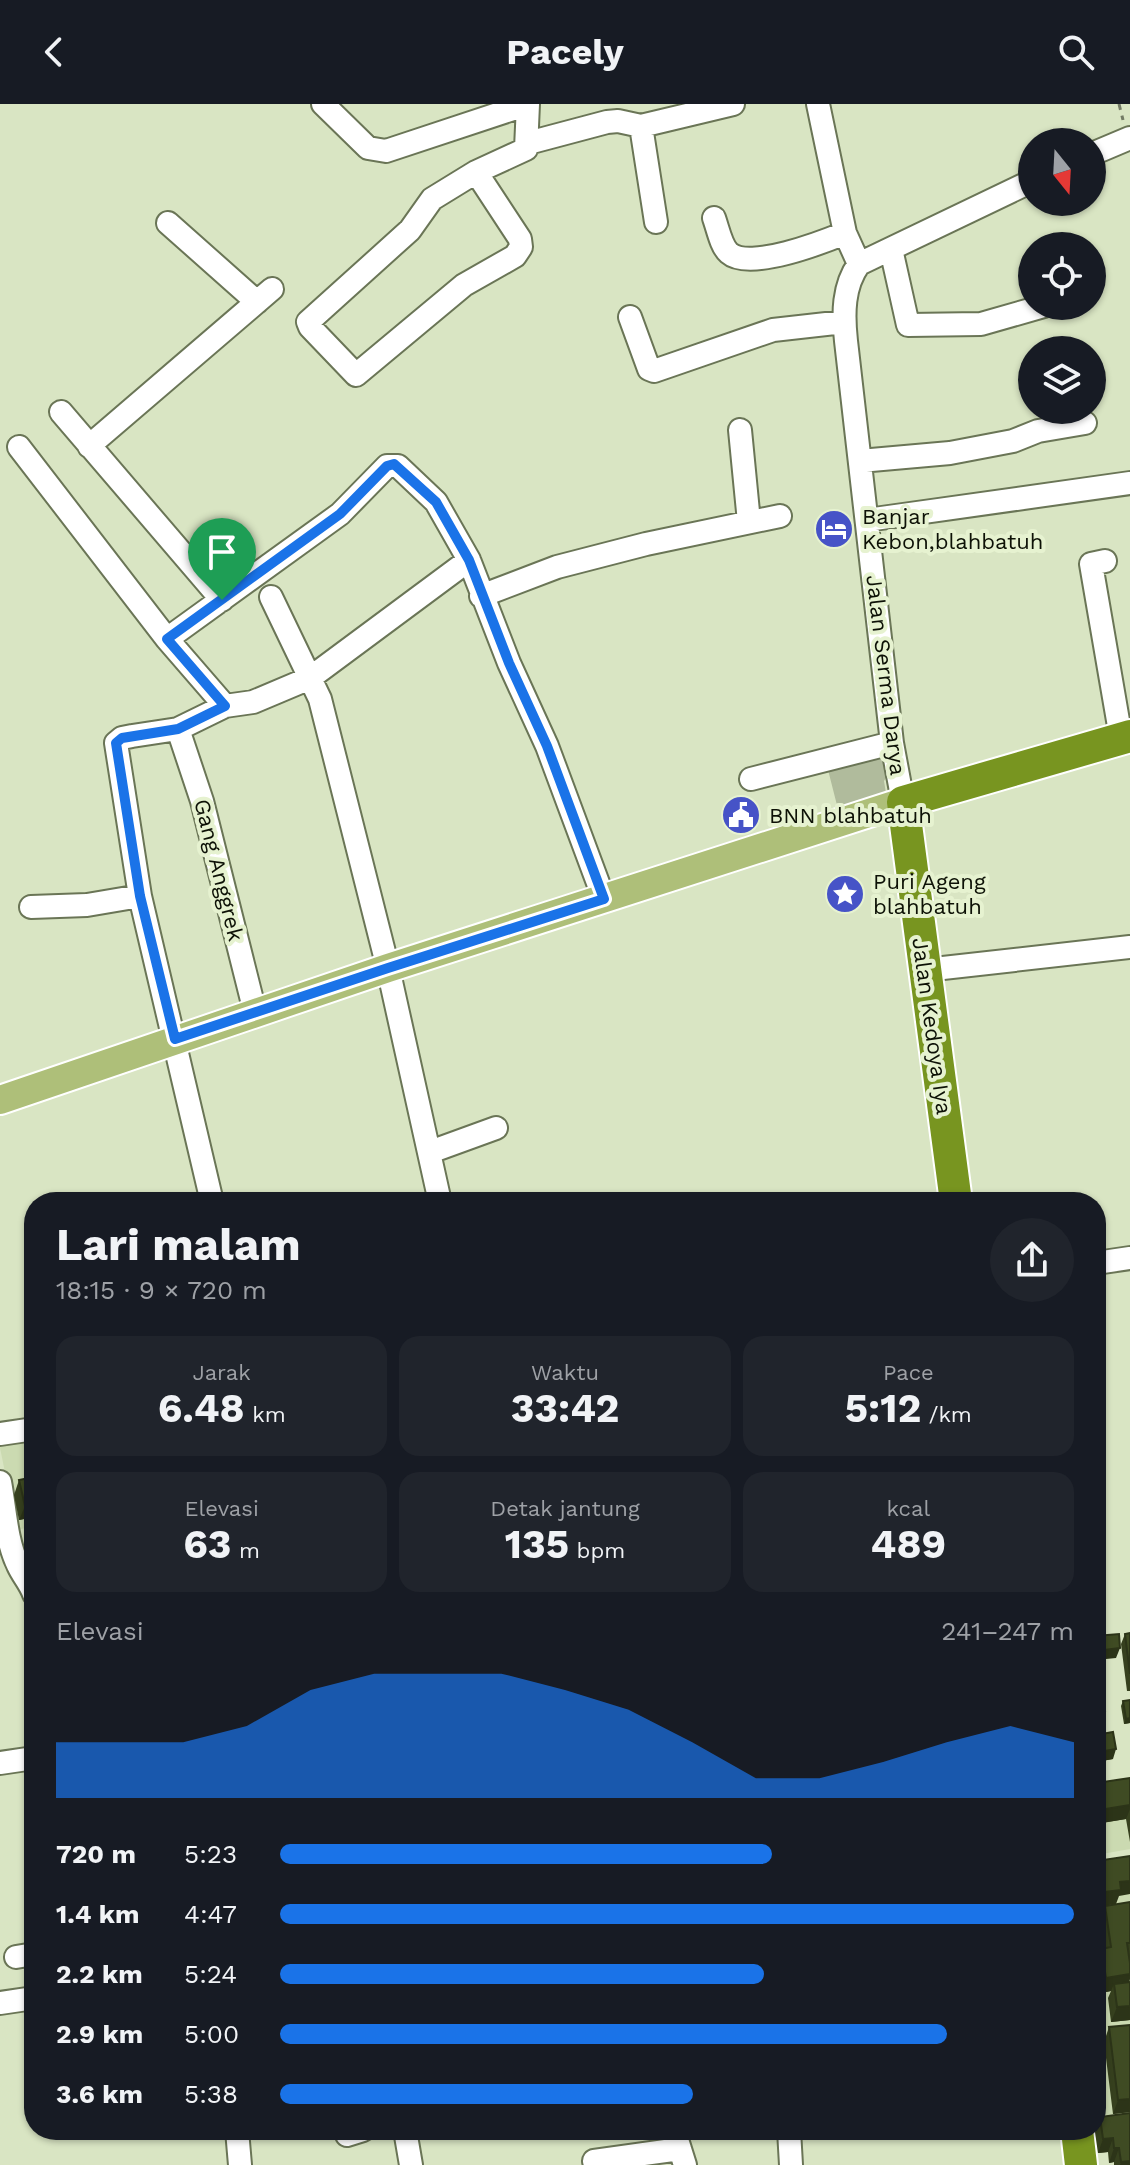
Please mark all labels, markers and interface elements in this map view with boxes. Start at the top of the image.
icon: back [32,30,76,74]
icon: search [1054,30,1098,74]
text: Pacely [506,31,624,73]
north arrow [1018,128,1106,216]
map controls [1018,128,1106,424]
button: locate [1018,232,1106,320]
button: layers [1018,336,1106,424]
place label: Banjar Kebon,blahbatuh [862,504,1043,554]
hotel icon: Banjar Kebon,blahbatuh [813,508,855,550]
pin [188,518,256,600]
icon: arrive [200,530,244,574]
street label: Jalan Serma Darya [861,573,911,777]
public building icon: BNN blahbatuh [720,794,762,836]
street label: Gang Anggrek [189,796,249,944]
place label: BNN blahbatuh [769,803,932,828]
place label: Puri Ageng blahbatuh [873,869,986,919]
place icon: Puri Ageng blahbatuh [824,873,866,915]
street label: Jalan Kedoya Iya [907,936,957,1116]
button: share [990,1218,1074,1302]
text: Lari malam [56,1219,301,1271]
text: 18:15 · 9 × 720 m [56,1275,267,1305]
text: Jarak [193,1360,251,1385]
text: Waktu [531,1360,599,1385]
text: Pace [883,1360,934,1385]
text: 6.48 [158,1385,245,1432]
text: 33:42 [511,1385,619,1432]
text: 5:12 [845,1385,921,1432]
text: km [245,1402,286,1427]
text: /km [921,1402,972,1427]
text: Elevasi [185,1496,259,1521]
text: Detak jantung [490,1496,640,1521]
text: kcal [887,1496,930,1521]
text: 63 [183,1521,232,1568]
text: 135 [505,1521,569,1568]
text: 489 [871,1521,946,1568]
text: m [232,1538,260,1563]
text: bpm [569,1538,625,1563]
text: Elevasi [56,1616,144,1646]
text: 241–247 m [941,1616,1074,1646]
text: 720 m [56,1839,136,1869]
text: 5:23 [184,1839,237,1869]
text: 1.4 km [56,1899,140,1929]
text: 4:47 [184,1899,237,1929]
text: 2.2 km [56,1959,143,1989]
text: 5:24 [184,1959,237,1989]
text: 2.9 km [56,2019,143,2049]
text: 5:00 [184,2019,239,2049]
text: 3.6 km [56,2079,143,2109]
text: 5:38 [184,2079,238,2109]

